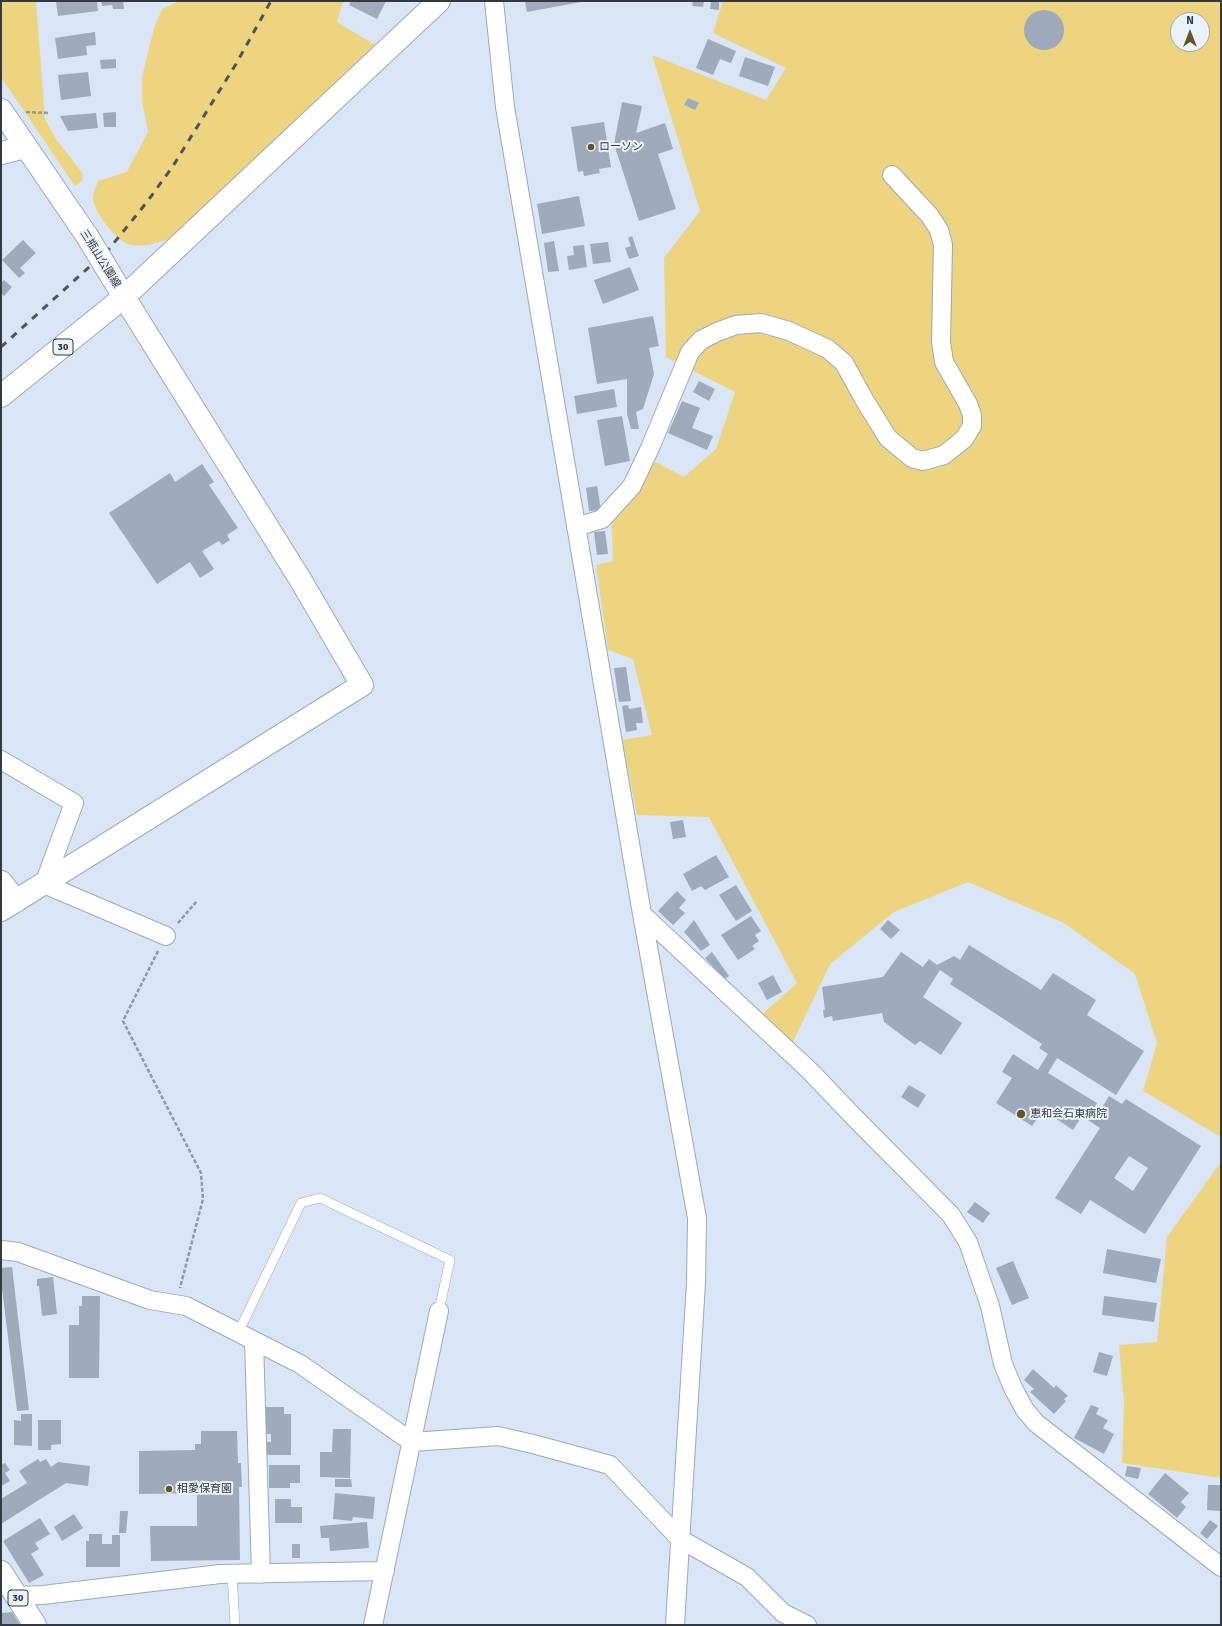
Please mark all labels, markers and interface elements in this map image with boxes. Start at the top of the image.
north arrow [1170,12,1210,52]
text: N [1186,14,1194,27]
place label: ローソン [599,140,643,154]
marker: ローソン [586,142,596,152]
street label: 三瓶山公園線 [77,228,123,290]
road number: 30 [53,339,73,355]
place label: 恵和会石東病院 [1030,1107,1107,1121]
marker: 恵和会石東病院 [1015,1108,1027,1120]
place label: 相愛保育園 [177,1482,232,1496]
marker: 相愛保育園 [164,1484,174,1494]
road number: 30 [8,1590,28,1606]

